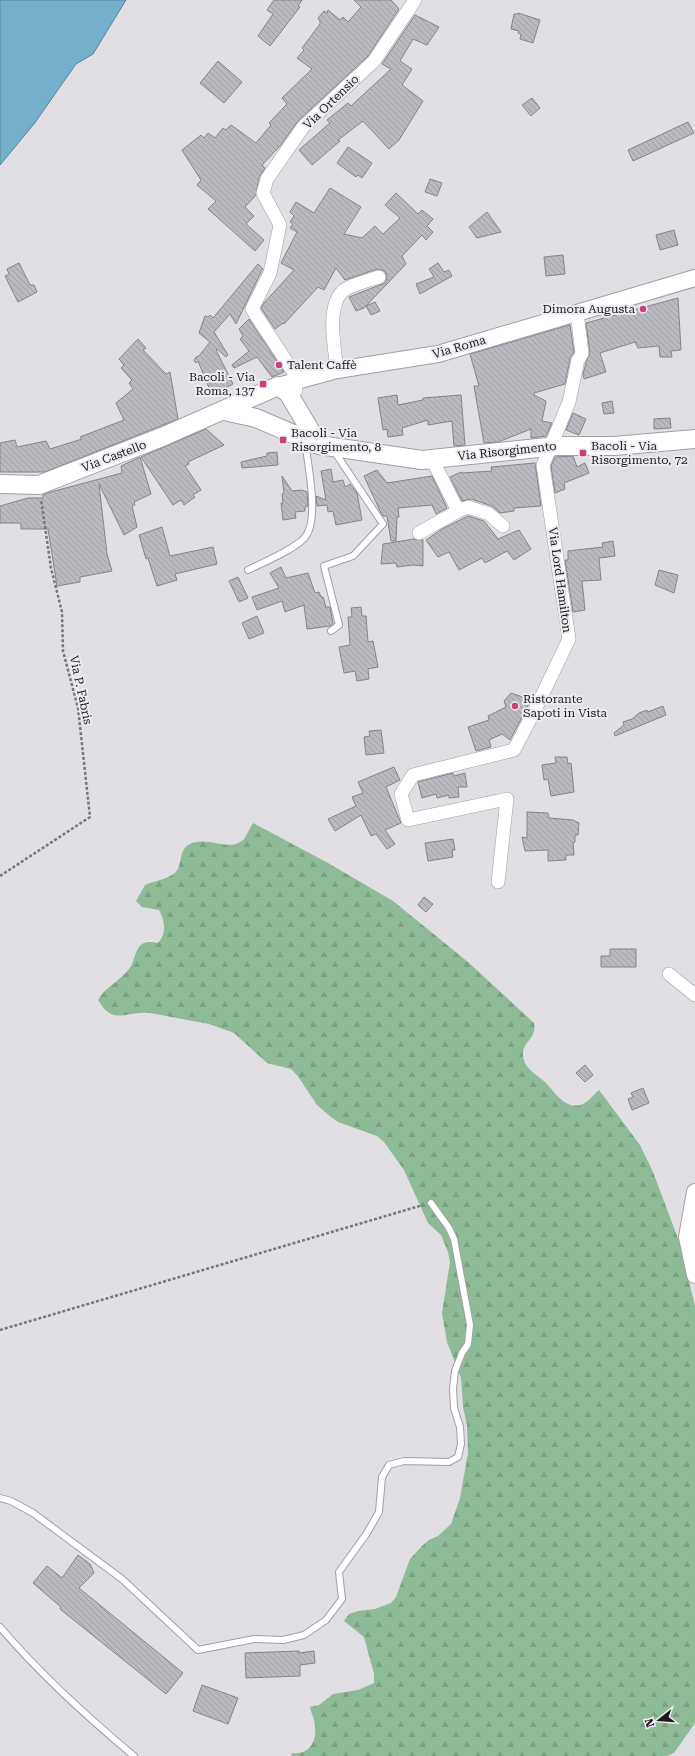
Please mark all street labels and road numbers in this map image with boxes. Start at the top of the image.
street label: Via Ortensio [300,72,362,132]
street label: Via Roma [431,333,488,361]
street label: Via Castello [80,437,148,475]
street label: Via Risorgimento [457,439,557,463]
street label: Via Lord Hamilton [546,526,574,634]
street label: Via P. Fabris [67,654,95,726]

